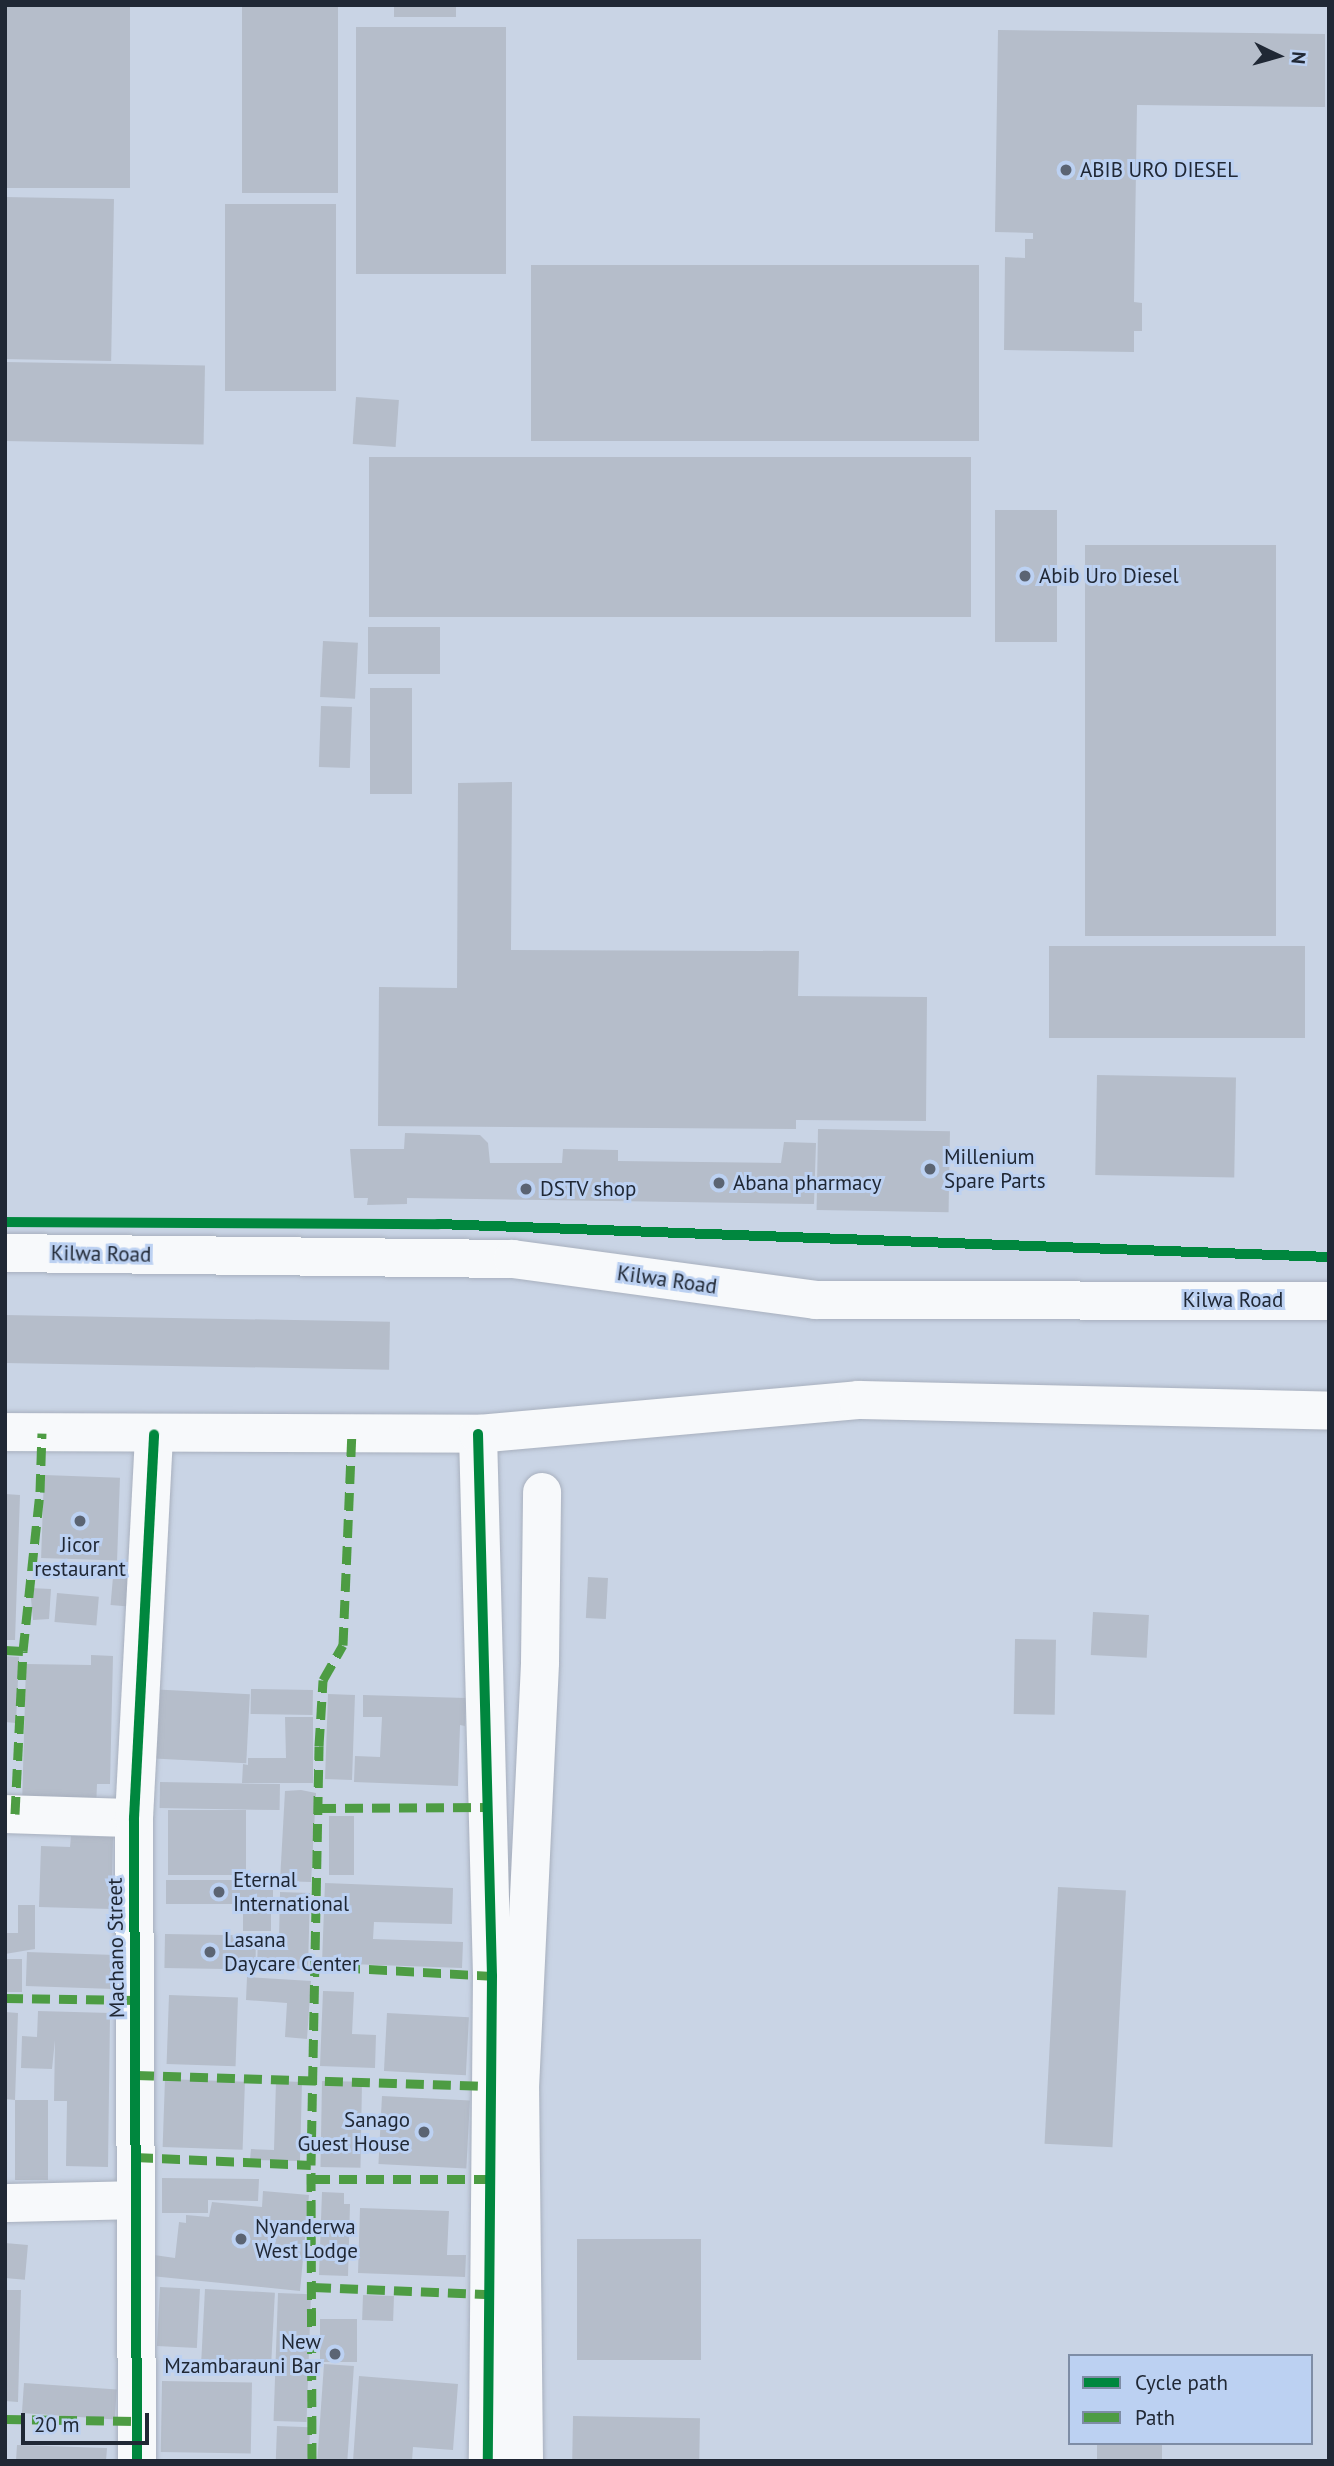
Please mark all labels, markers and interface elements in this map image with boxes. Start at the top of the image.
north arrow [1243,21,1313,91]
text: N [1286,51,1311,65]
place label: ABIB URO DIESEL [1080,157,1238,183]
marker: ABIB URO DIESEL [1058,162,1074,178]
place label: Abib Uro Diesel [1039,563,1179,589]
marker: Abib Uro Diesel [1017,568,1033,584]
place label: Millenium Spare Parts [944,1144,1045,1194]
marker: Millenium Spare Parts [922,1161,938,1177]
place label: Abana pharmacy [733,1170,881,1196]
marker: Abana pharmacy [711,1175,727,1191]
place label: DSTV shop [540,1176,637,1202]
marker: DSTV shop [518,1181,534,1197]
street label: Kilwa Road [51,1241,151,1267]
street label: Kilwa Road [615,1261,719,1299]
street label: Kilwa Road [1183,1287,1283,1313]
marker: Jicor restaurant [72,1513,88,1529]
place label: Jicor restaurant [34,1532,126,1582]
place label: Eternal International [233,1867,349,1917]
street label: Machano Street [102,1878,130,2018]
marker: Eternal International [211,1884,227,1900]
place label: Lasana Daycare Center [224,1927,359,1977]
marker: Lasana Daycare Center [202,1944,218,1960]
place label: Sanago Guest House [297,2107,410,2157]
marker: Sanago Guest House [416,2124,432,2140]
place label: Nyanderwa West Lodge [255,2214,358,2264]
marker: Nyanderwa West Lodge [233,2231,249,2247]
place label: New Mzambarauni Bar [164,2329,321,2379]
marker: New Mzambarauni Bar [327,2346,343,2362]
legend [1068,2354,1313,2445]
text: Cycle path [1135,2369,1228,2396]
scale bar [24,2400,152,2444]
text: Path [1135,2404,1175,2431]
text: 20 m [34,2411,80,2438]

